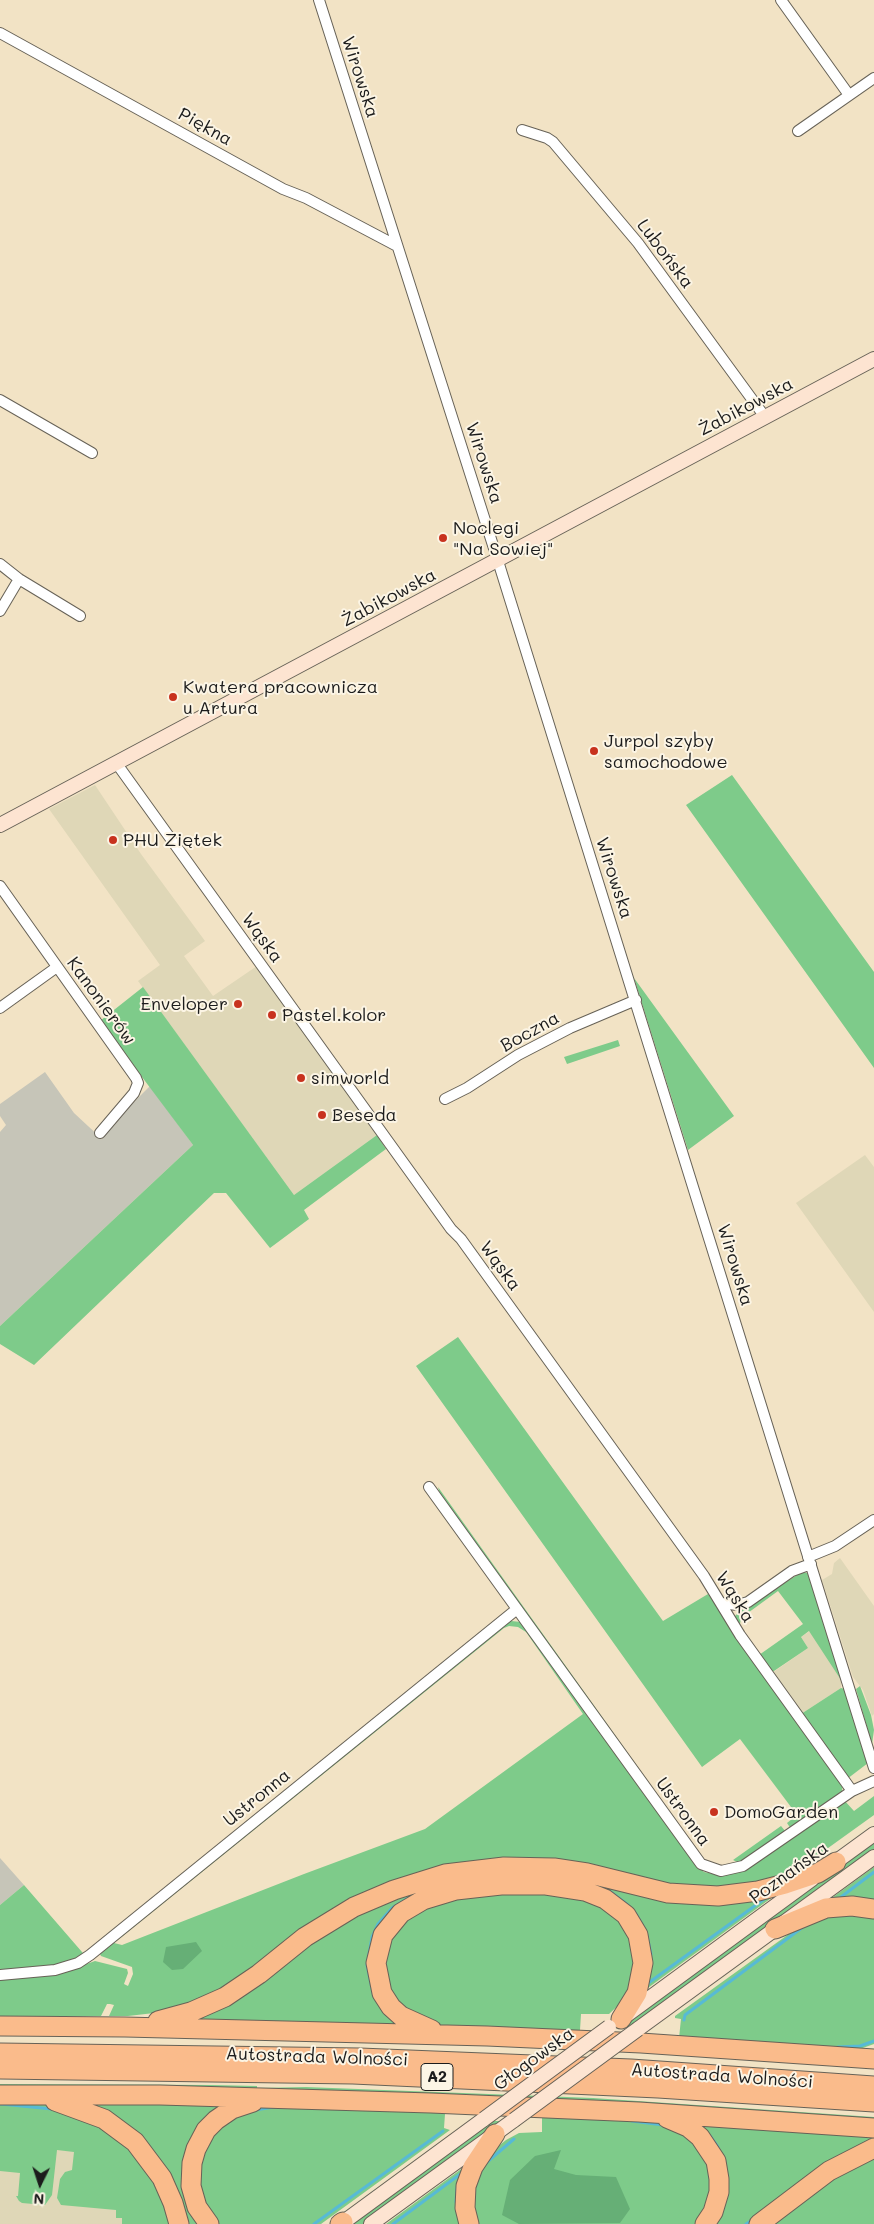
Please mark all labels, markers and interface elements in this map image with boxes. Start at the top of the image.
street label: Wirowska [337,33,383,121]
street label: Piękna [174,103,236,151]
street label: Lubońska [632,215,698,293]
street label: Żabikowska [695,373,797,441]
street label: Wirowska [461,419,507,507]
place label: Noclegi "Na Sowiej" [453,517,553,560]
marker: Noclegi "Na Sowiej" [437,532,449,544]
street label: Żabikowska [338,564,440,632]
place label: Kwatera pracownicza u Artura [183,676,378,719]
marker: Kwatera pracownicza u Artura [167,691,179,703]
place label: Jurpol szyby samochodowe [604,730,728,772]
marker: Jurpol szyby samochodowe [588,745,600,757]
place label: PHU Ziętek [123,829,222,851]
marker: PHU Ziętek [107,834,119,846]
street label: Wirowska [591,834,637,922]
street label: Wąska [237,909,287,967]
street label: Kanonierów [62,953,140,1049]
place label: Enveloper [141,993,228,1015]
marker: Enveloper [232,998,244,1010]
place label: Pastel.kolor [282,1004,386,1026]
street label: Boczna [497,1007,563,1057]
marker: Pastel.kolor [266,1009,278,1021]
place label: simworld [311,1067,389,1089]
marker: simworld [295,1072,307,1084]
place label: Beseda [332,1104,397,1126]
marker: Beseda [316,1109,328,1121]
street label: Wirowska [712,1221,758,1309]
street label: Wąska [475,1237,525,1295]
street label: Wąska [711,1567,759,1627]
street label: Ustronna [219,1765,295,1831]
street label: Ustronna [651,1773,715,1851]
place label: DomoGarden [724,1801,838,1823]
marker: DomoGarden [708,1806,720,1818]
street label: Poznańska [745,1837,833,1909]
street label: Głogowska [490,2023,578,2095]
street label: Autostrada Wolności [225,2043,409,2071]
street label: Autostrada Wolności [630,2059,814,2093]
road number: A2 [421,2064,453,2090]
north arrow [15,2159,65,2209]
text: N [33,2190,45,2209]

